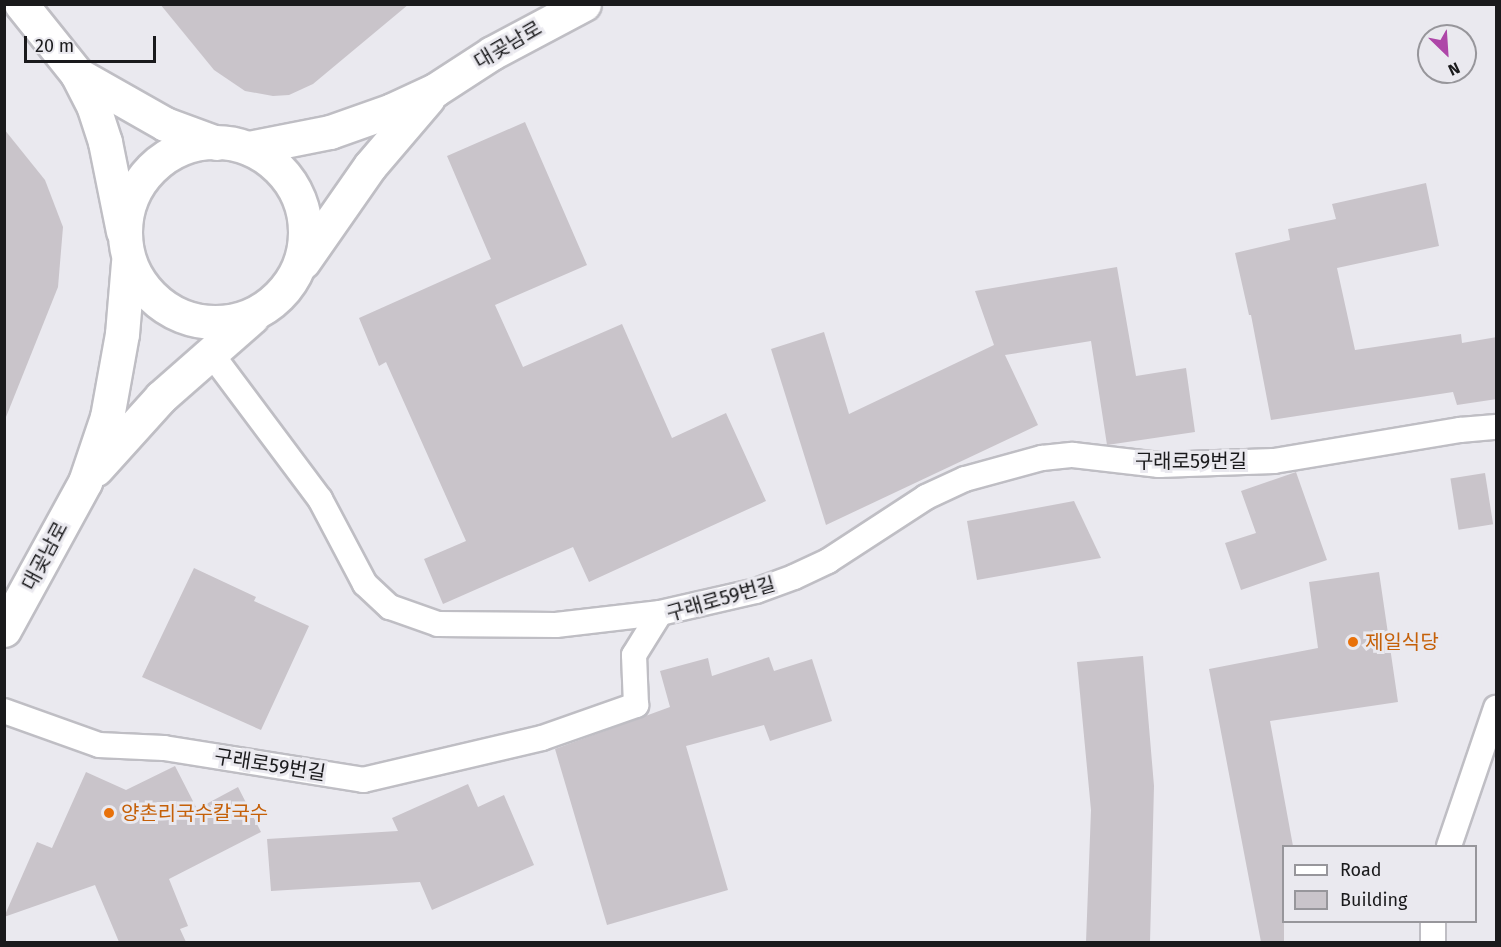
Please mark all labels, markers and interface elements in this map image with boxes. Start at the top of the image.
street label: 대곶남로 [470,16,546,74]
scale bar [27,24,159,62]
north arrow [1417,24,1477,84]
text: 20 m [35,35,74,57]
text: N [1445,58,1463,80]
street label: 구래로59번길 [1135,449,1247,473]
street label: 대곶남로 [17,518,73,594]
street label: 구래로59번길 [664,572,778,626]
place label: 제일식당 [1365,630,1439,654]
marker: 제일식당 [1346,635,1360,649]
street label: 구래로59번길 [213,744,327,786]
place label: 양촌리국수칼국수 [121,801,268,825]
marker: 양촌리국수칼국수 [102,806,116,820]
legend [1282,845,1477,923]
text: Road [1340,859,1382,881]
text: Building [1340,889,1407,911]

